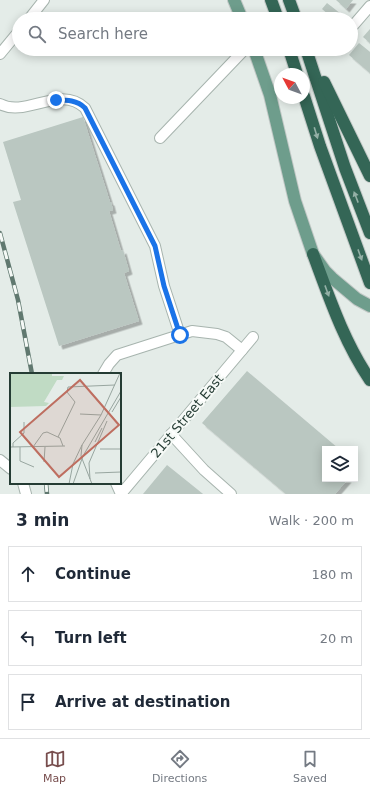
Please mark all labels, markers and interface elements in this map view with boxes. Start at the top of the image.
search box [12,12,358,56]
icon: search [26,23,48,45]
text: Search here [58,25,148,43]
north arrow [274,68,310,104]
route end [47,91,65,109]
one-way arrow [313,128,319,140]
one-way arrow [353,190,359,202]
one-way arrow [357,250,363,262]
one-way arrow [324,285,330,297]
route start [171,326,189,344]
street label: 21st Street East [148,371,226,461]
inset map [10,373,121,484]
map controls [322,446,358,482]
button: layers [322,446,358,482]
text: 3 min [16,510,69,530]
text: Walk · 200 m [269,513,354,528]
icon: ahead [17,563,39,585]
text: Continue [55,565,131,583]
text: 180 m [311,567,353,582]
icon: left [17,627,39,649]
text: Turn left [55,629,127,647]
text: 20 m [320,631,353,646]
icon: arrive [17,691,39,713]
text: Arrive at destination [55,693,230,711]
tab: Map [43,748,66,785]
tab: Directions [152,748,207,785]
tab: Saved [293,748,327,785]

